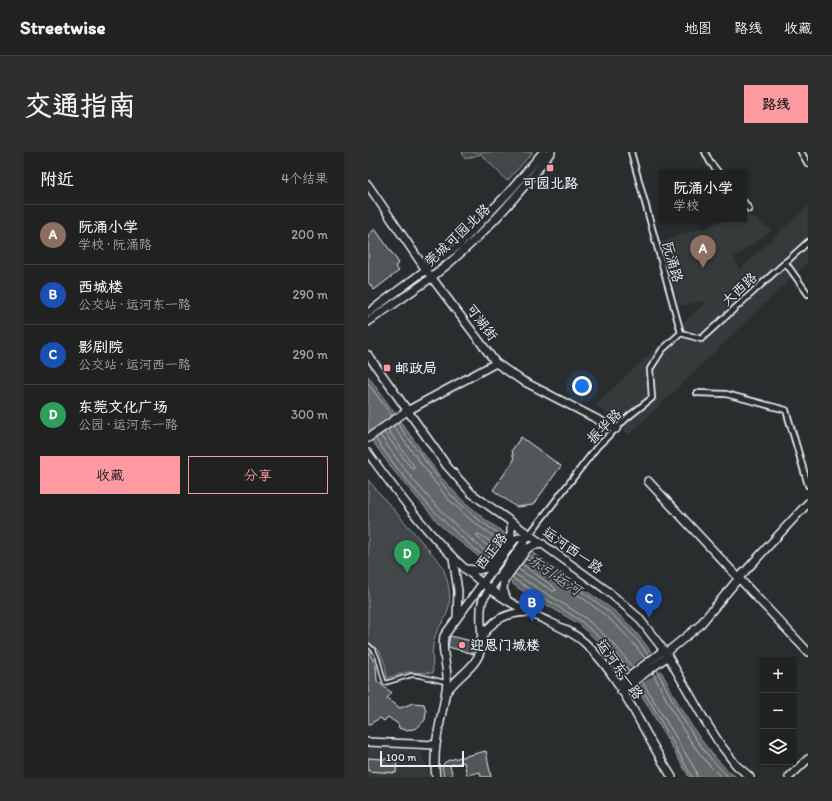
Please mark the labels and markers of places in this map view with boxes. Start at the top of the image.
marker: 可园北路 [545,163,555,173]
place label: 可园北路 [522,175,578,192]
pin: A [690,235,716,268]
place label: 邮政局 [395,360,437,377]
marker: 邮政局 [382,363,392,373]
pin: D [394,540,420,573]
pin: C [636,585,662,618]
pin: B [519,589,545,622]
place label: 迎恩门城楼 [470,637,540,654]
marker: 迎恩门城楼 [457,640,467,650]

